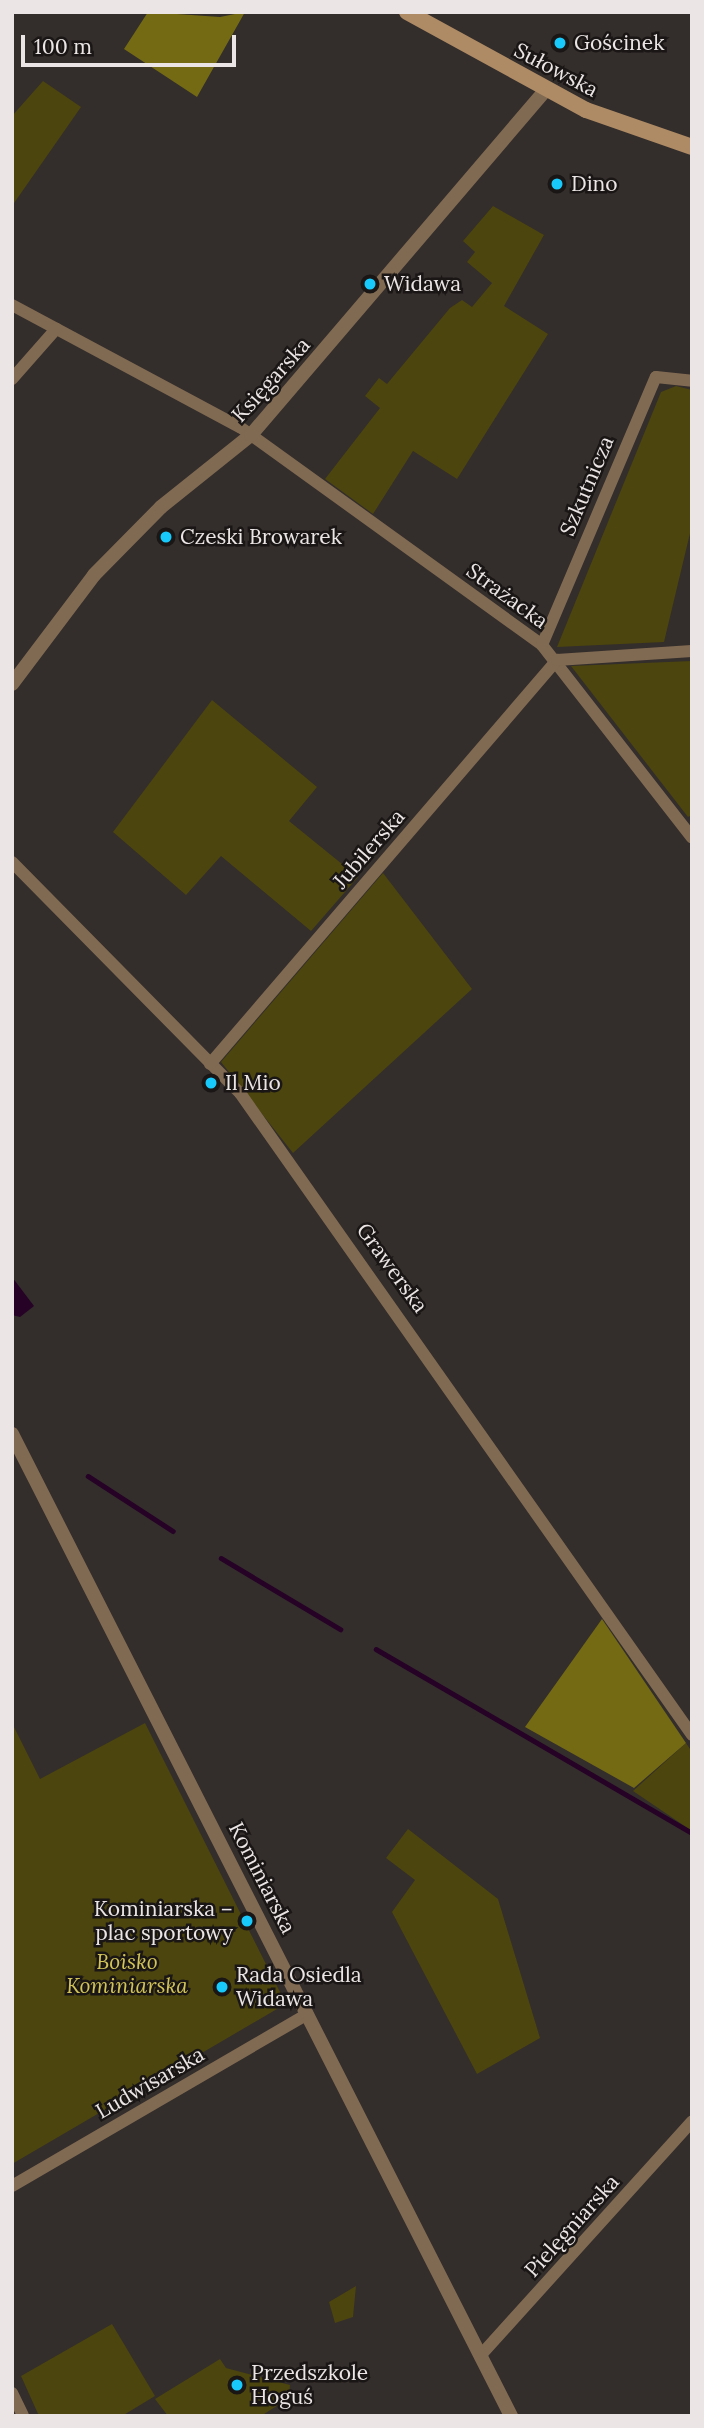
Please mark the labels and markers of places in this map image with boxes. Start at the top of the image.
place label: Gościnek [574,30,664,56]
marker: Gościnek [552,35,568,51]
place label: Dino [571,171,618,197]
marker: Dino [549,176,565,192]
place label: Widawa [384,271,461,297]
marker: Widawa [362,276,378,292]
place label: Czeski Browarek [180,524,342,550]
marker: Czeski Browarek [158,529,174,545]
place label: Il Mio [225,1070,281,1096]
marker: Il Mio [203,1075,219,1091]
place label: Kominiarska – plac sportowy [94,1896,233,1946]
marker: Kominiarska – plac sportowy [239,1913,255,1929]
place label: Rada Osiedla Widawa [236,1962,362,2012]
marker: Rada Osiedla Widawa [214,1979,230,1995]
place label: Przedszkole Hoguś [251,2360,368,2410]
marker: Przedszkole Hoguś [229,2377,245,2393]

